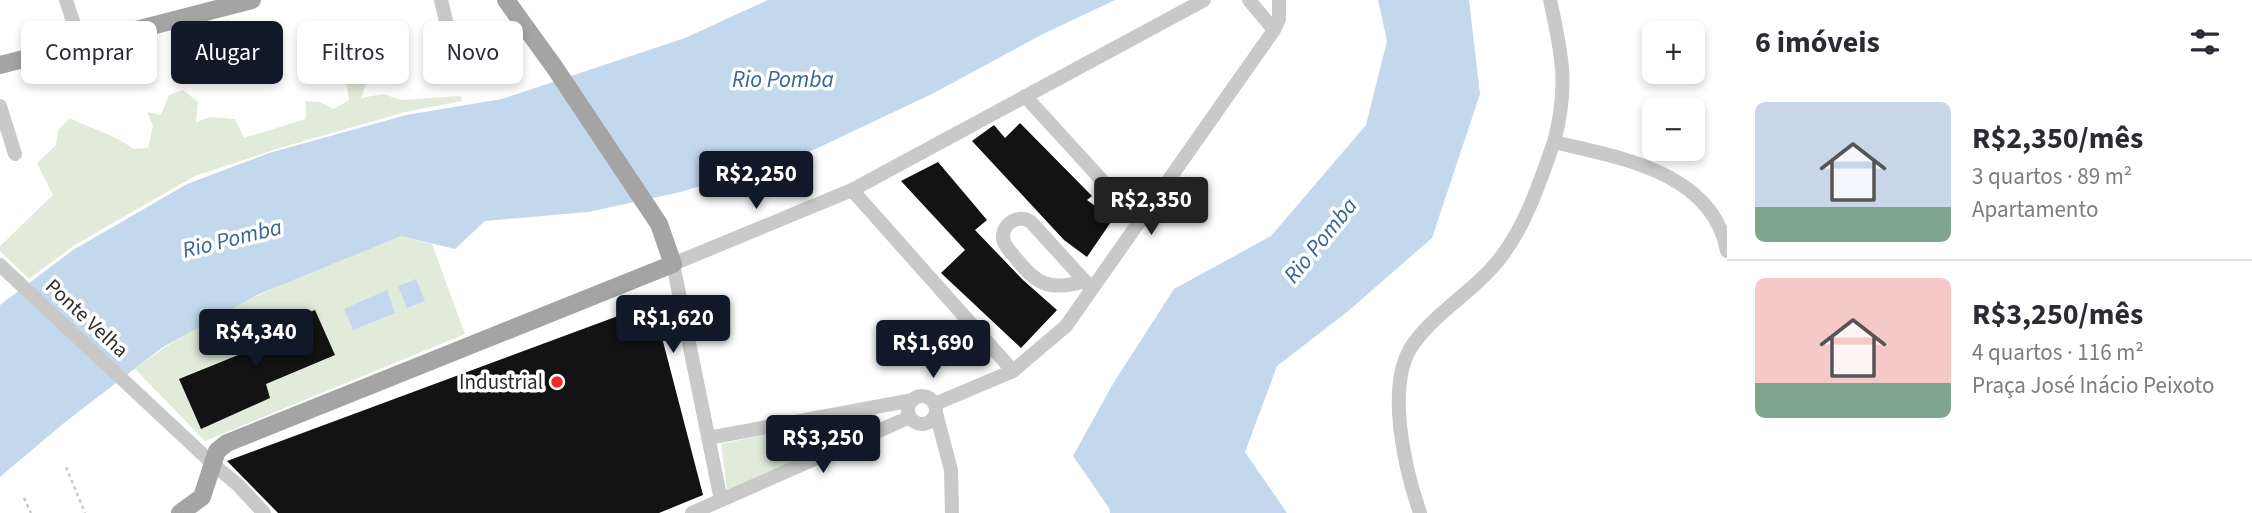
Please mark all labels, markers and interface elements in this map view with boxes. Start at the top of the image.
chip: Comprar [21,21,157,84]
chip: Alugar [171,21,283,84]
chip: Filtros [297,21,409,84]
chip: Novo [423,21,523,84]
map controls [1642,21,1705,161]
button: + [1642,21,1705,84]
text: 6 imóveis [1755,21,1880,64]
icon: filters [2186,23,2224,61]
water label: Rio Pomba [732,63,834,96]
button: − [1642,98,1705,161]
text: R$2,350/mês [1972,117,2143,160]
icon: home [1811,130,1895,214]
pin: R$2,250 [691,152,821,211]
text: R$2,250 [715,157,797,190]
text: 3 quartos · 89 m² [1972,160,2132,193]
pin: R$2,350 [1086,177,1216,237]
text: R$2,350 [1110,183,1192,216]
water label: Rio Pomba [1276,190,1365,290]
text: Apartamento [1972,193,2098,226]
water label: Rio Pomba [179,210,285,267]
street label: Ponte Velha [39,272,135,364]
text: R$3,250/mês [1972,293,2143,336]
pin: R$1,620 [608,296,738,355]
text: R$1,620 [632,301,714,334]
icon: home [1811,306,1895,390]
pin: R$4,340 [191,310,321,369]
text: R$4,340 [215,315,297,348]
pin: R$1,690 [868,320,998,380]
text: R$1,690 [892,326,974,359]
text: 4 quartos · 116 m² [1972,336,2144,369]
place label: Industrial [459,367,543,397]
text: Praça José Inácio Peixoto [1972,369,2214,402]
marker: Industrial [549,374,565,390]
pin: R$3,250 [758,416,888,475]
text: R$3,250 [782,421,864,454]

